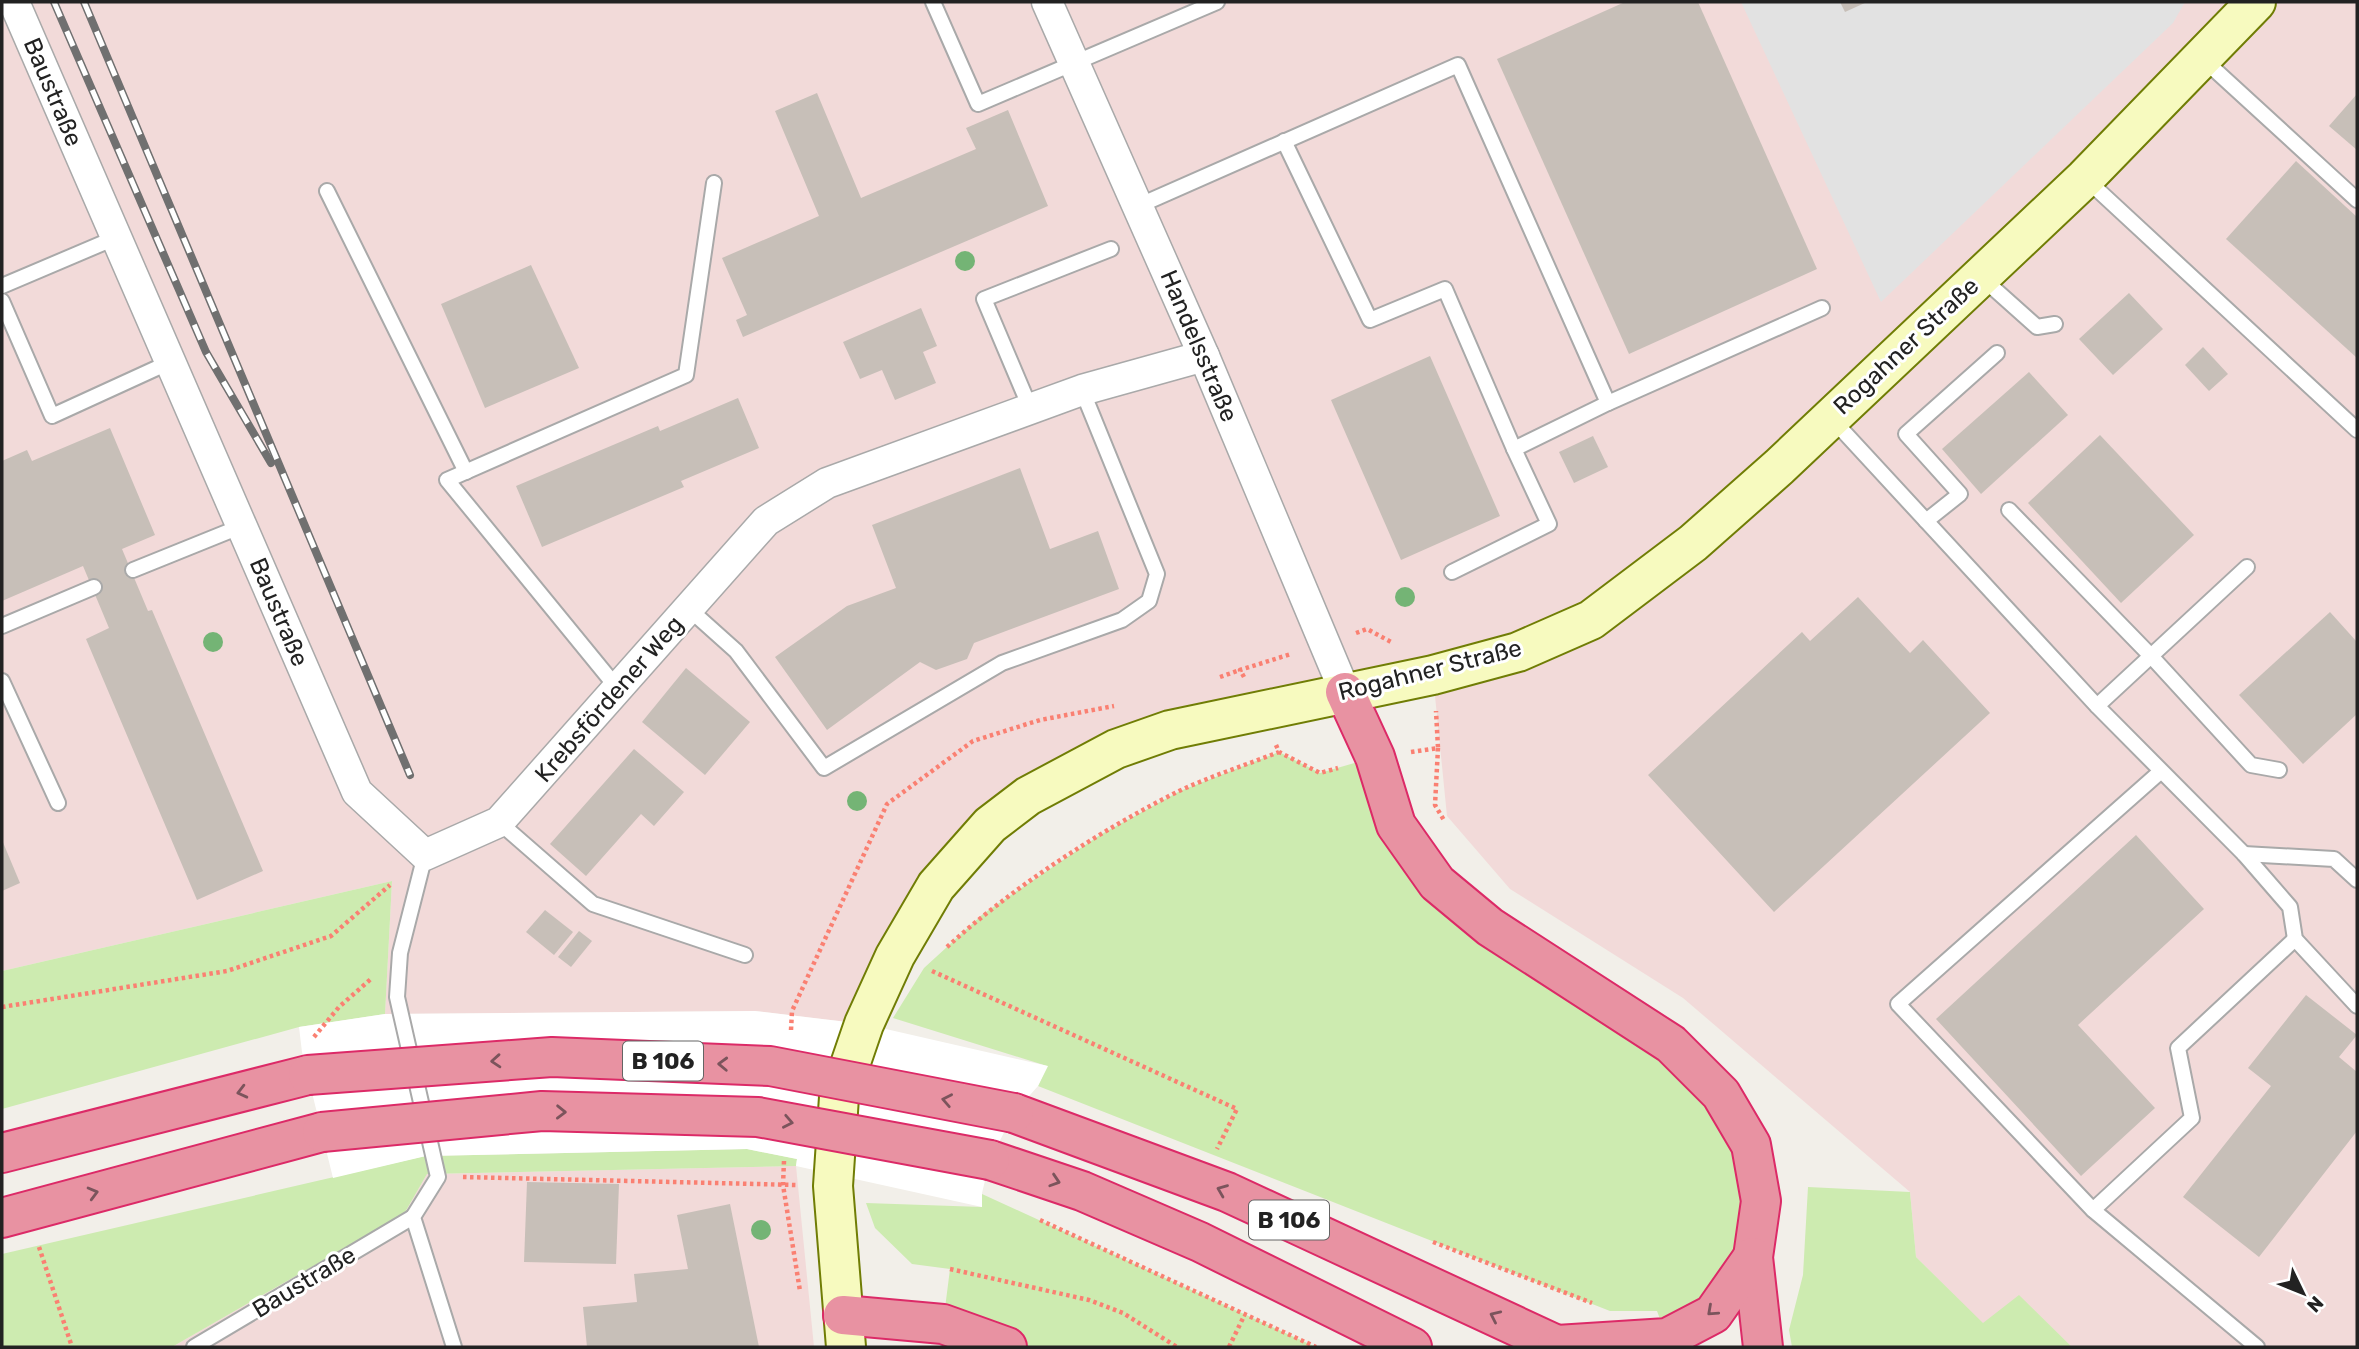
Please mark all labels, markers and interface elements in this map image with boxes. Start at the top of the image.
street label: Baustraße [18,34,88,150]
street label: Handelsstraße [1154,266,1244,426]
street label: Rogahner Straße [1828,272,1984,420]
street label: Baustraße [244,554,314,670]
street label: Krebsfördener Weg [529,610,689,788]
street label: Rogahner Straße [1335,634,1525,706]
road number: B 106 [623,1042,703,1080]
one-way arrow [490,1053,501,1068]
one-way arrow [717,1056,728,1071]
one-way arrow [236,1084,248,1098]
one-way arrow [941,1094,953,1109]
one-way arrow [556,1104,566,1120]
one-way arrow [782,1114,794,1129]
one-way arrow [1048,1173,1060,1188]
one-way arrow [1216,1184,1228,1198]
one-way arrow [86,1187,98,1201]
road number: B 106 [1249,1200,1329,1240]
street label: Baustraße [247,1240,361,1324]
north arrow [2268,1258,2338,1328]
text: N [2302,1291,2328,1317]
one-way arrow [1707,1303,1720,1315]
one-way arrow [1490,1310,1502,1324]

